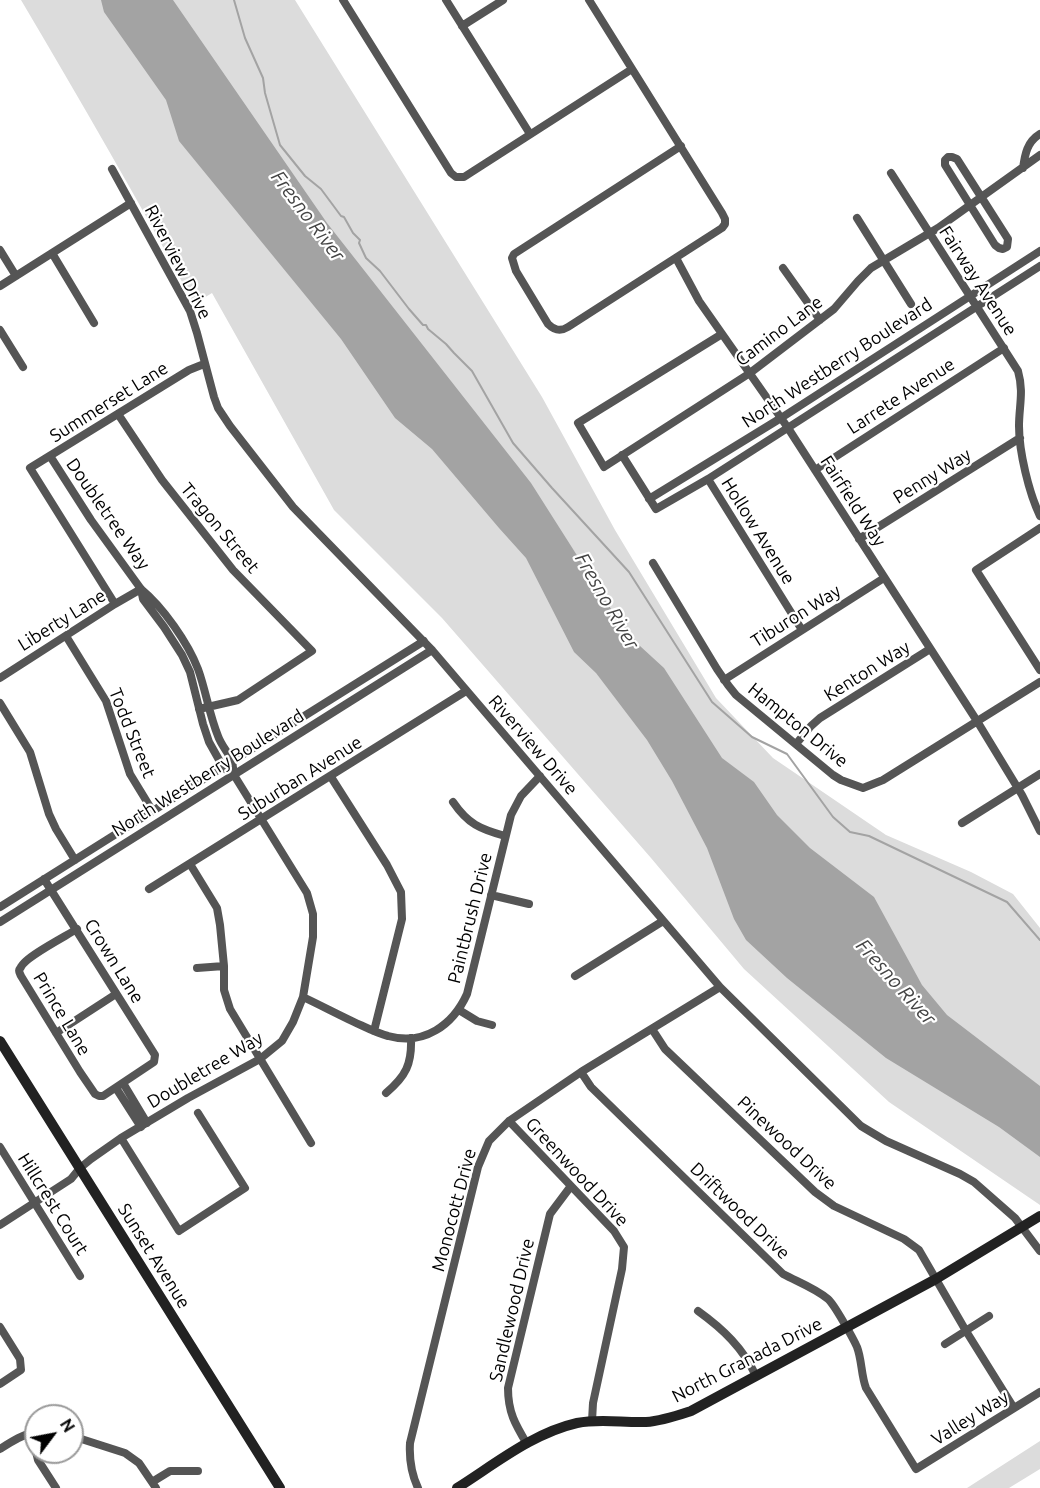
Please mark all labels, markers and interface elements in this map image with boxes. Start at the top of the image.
water label: Fresno River [266,166,350,266]
street label: Riverview Drive [140,201,216,323]
street label: Fairway Avenue [935,222,1021,340]
street label: Camino Lane [731,291,827,371]
street label: North Westberry Boulevard [738,293,936,433]
street label: Larrete Avenue [843,353,959,439]
street label: Summerset Lane [46,357,172,447]
street label: Penny Way [889,444,975,508]
street label: Fairfield Way [816,452,890,550]
street label: Doubletree Way [62,454,154,574]
street label: Hollow Avenue [717,474,799,588]
street label: Tragon Street [176,479,264,577]
water label: Fresno River [570,548,644,654]
street label: Tiburon Way [747,580,845,652]
street label: Liberty Lane [14,585,110,655]
street label: Kenton Way [820,636,914,706]
street label: Hampton Drive [744,678,852,772]
street label: Todd Street [104,685,160,781]
street label: Riverview Drive [484,691,582,799]
street label: North Westberry Boulevard [108,705,308,841]
street label: Suburban Avenue [234,731,366,825]
street label: Paintbrush Drive [443,850,497,986]
street label: Crown Lane [80,915,148,1007]
water label: Fresno River [851,934,941,1030]
street label: Prince Lane [29,968,95,1060]
street label: Doubletree Way [143,1027,267,1113]
street label: Pinewood Drive [733,1092,841,1194]
street label: Greenwood Drive [521,1113,633,1231]
street label: Monocott Drive [427,1146,481,1274]
street label: Hillcrest Court [13,1149,93,1259]
street label: Driftwood Drive [686,1158,794,1264]
street label: Sunset Avenue [113,1200,195,1312]
street label: Sandlewood Drive [485,1236,539,1384]
street label: North Granada Drive [668,1313,826,1407]
street label: Valley Way [927,1386,1013,1450]
north arrow [24,1404,84,1464]
text: N [57,1416,78,1435]

